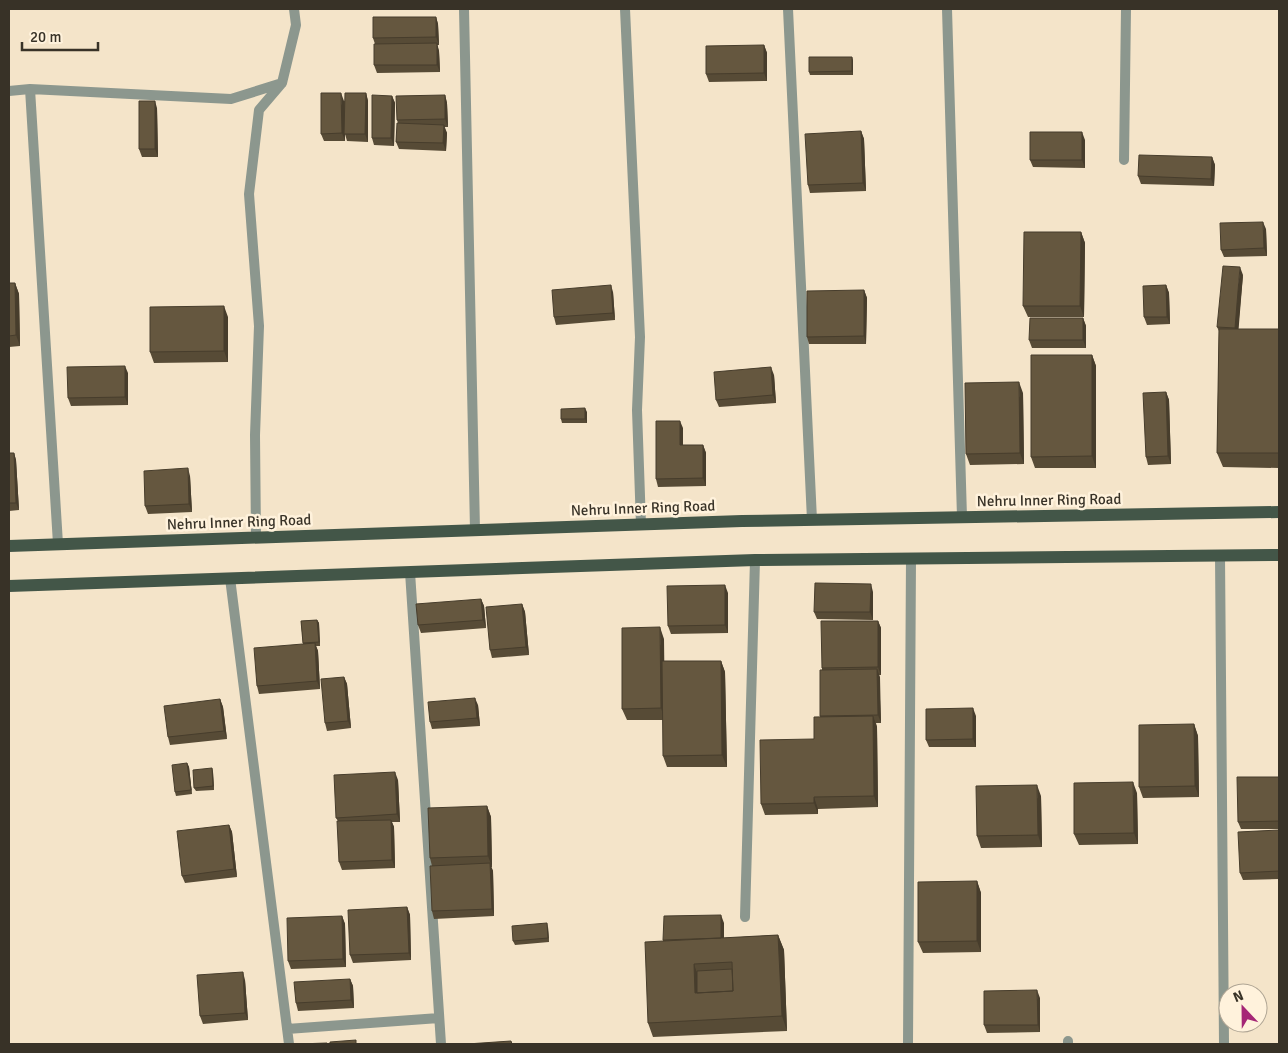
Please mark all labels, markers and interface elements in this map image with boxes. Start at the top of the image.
scale bar [22,20,99,52]
text: 20 m [30,28,61,46]
street label: Nehru Inner Ring Road [977,490,1121,510]
street label: Nehru Inner Ring Road [570,496,716,520]
street label: Nehru Inner Ring Road [166,510,312,534]
north arrow [1218,983,1268,1033]
text: N [1231,987,1246,1006]

